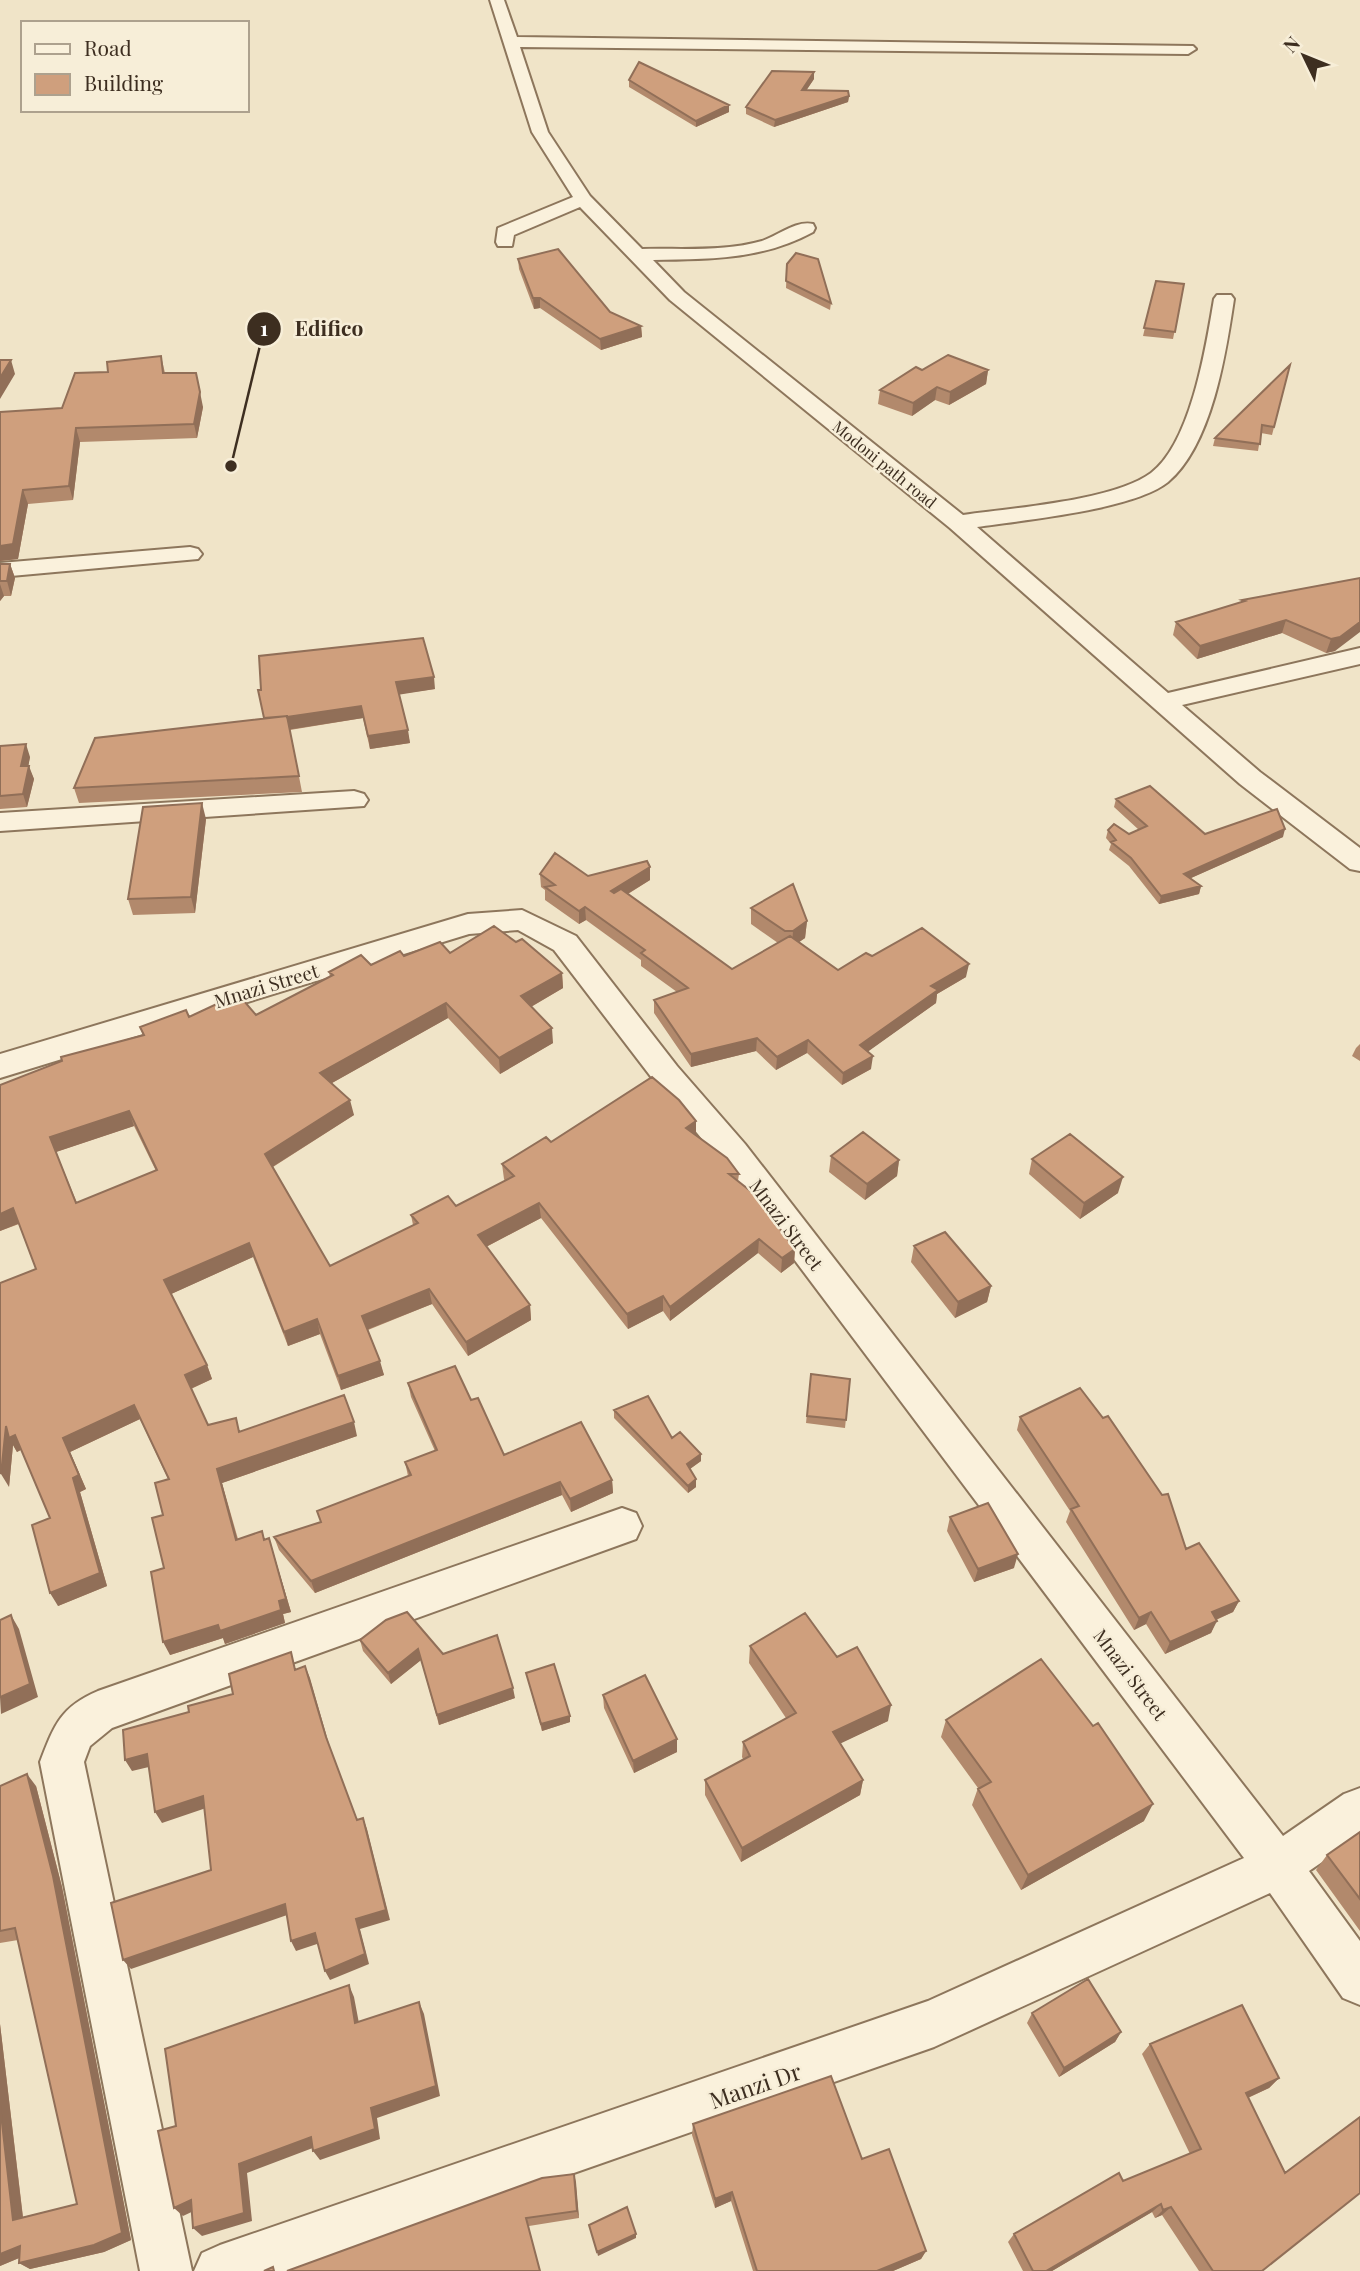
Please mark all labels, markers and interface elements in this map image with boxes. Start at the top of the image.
legend [21,21,248,112]
north arrow [1269,21,1339,91]
text: N [1277,30,1305,58]
text: Road [84,33,132,61]
text: Building [84,68,163,96]
callout: Edifico [246,308,378,350]
text: 1 [260,313,268,341]
text: Edifico [295,313,363,341]
street label: Modoni path road [829,416,941,512]
street label: Mnazi Street [211,957,322,1013]
street label: Mnazi Street [744,1173,830,1275]
street label: Mnazi Street [1088,1623,1174,1725]
street label: Manzi Dr [705,2055,805,2115]

